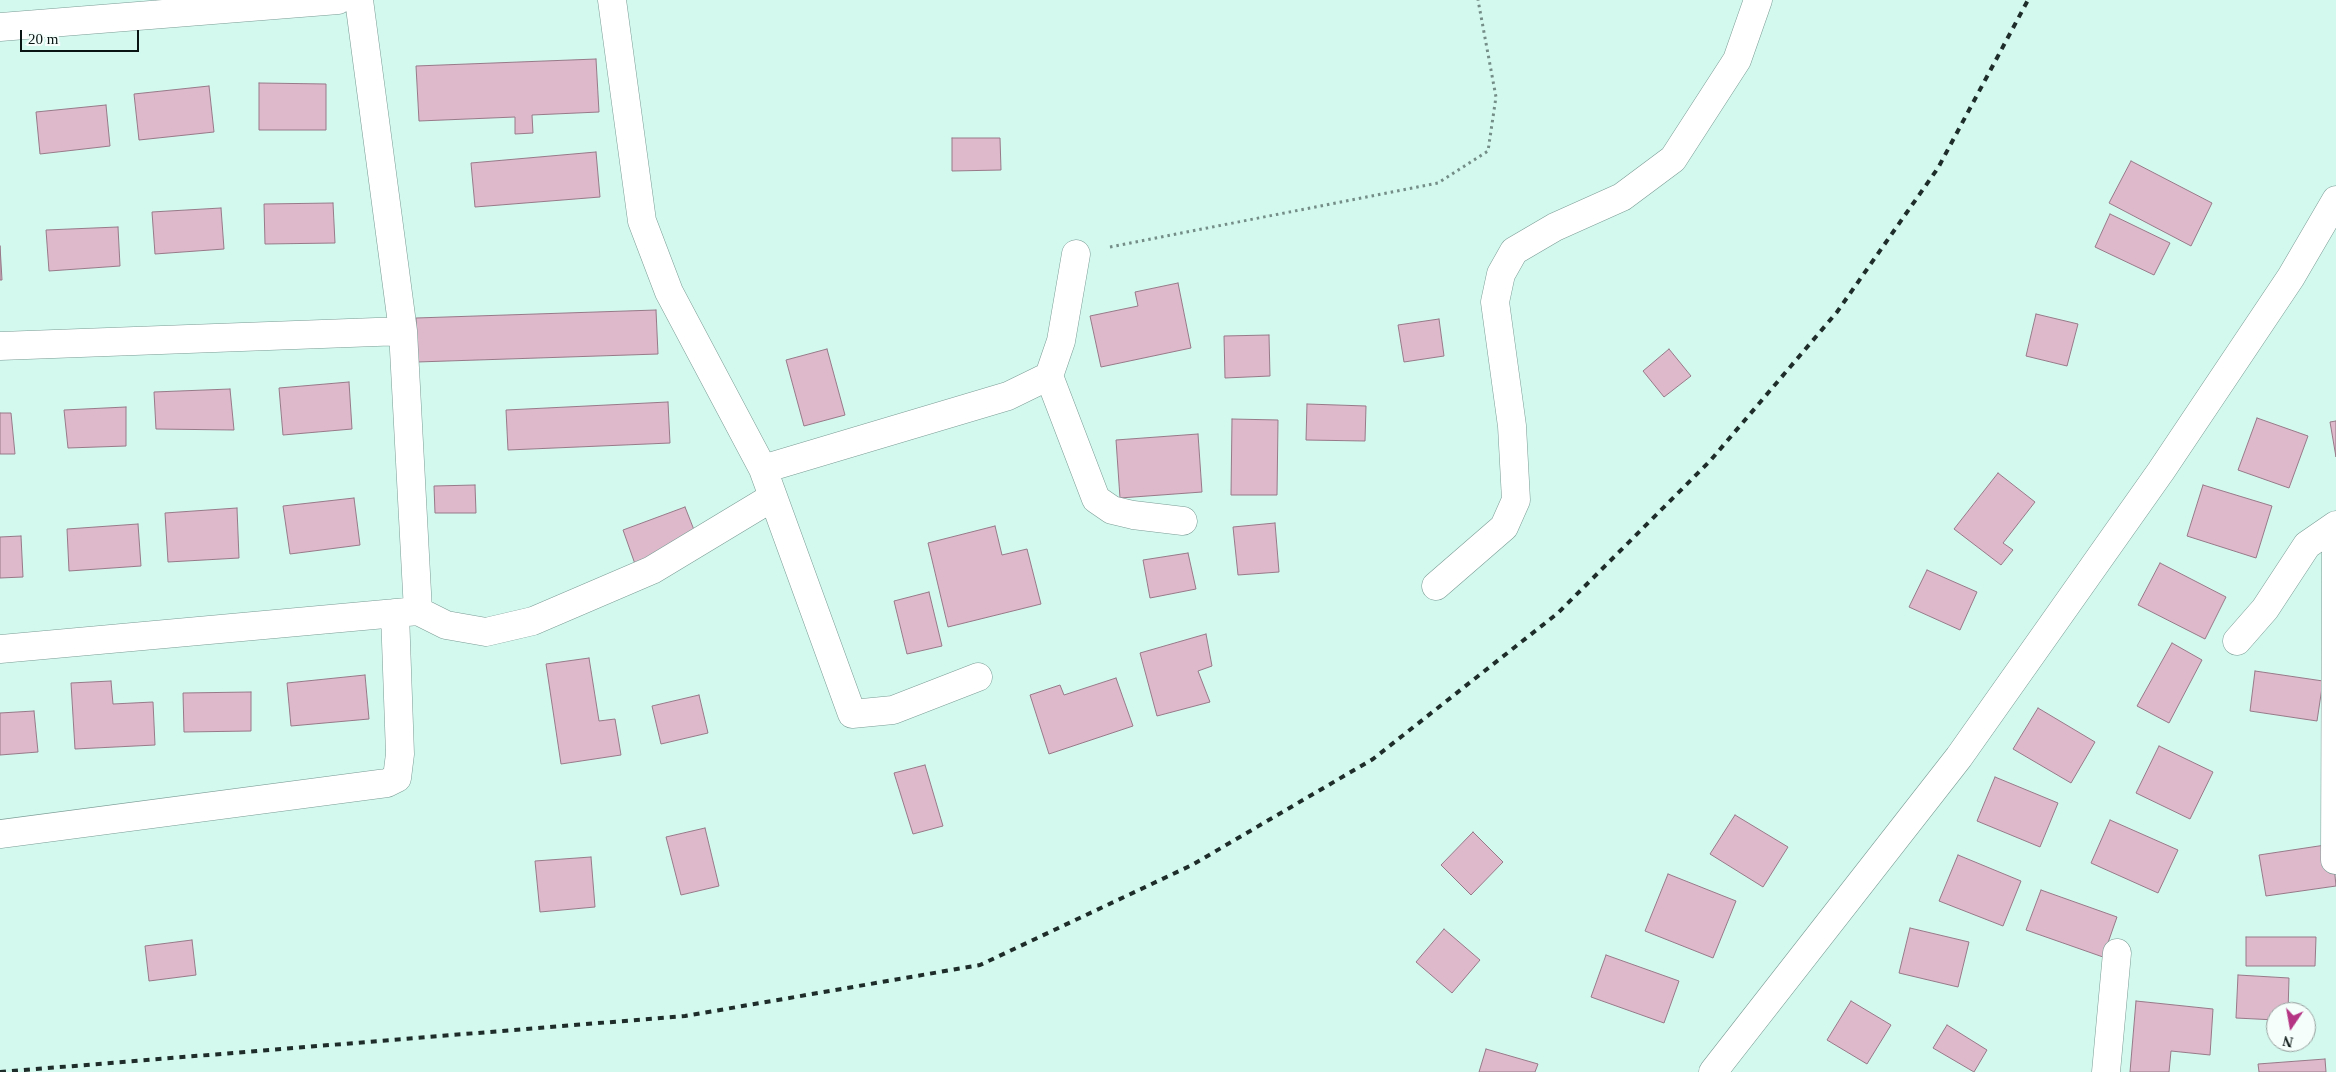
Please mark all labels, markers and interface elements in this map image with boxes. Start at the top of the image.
scale bar [22,20,141,52]
text: 20 m [28,31,58,47]
north arrow [2266,1002,2316,1052]
text: N [2281,1033,2294,1050]

